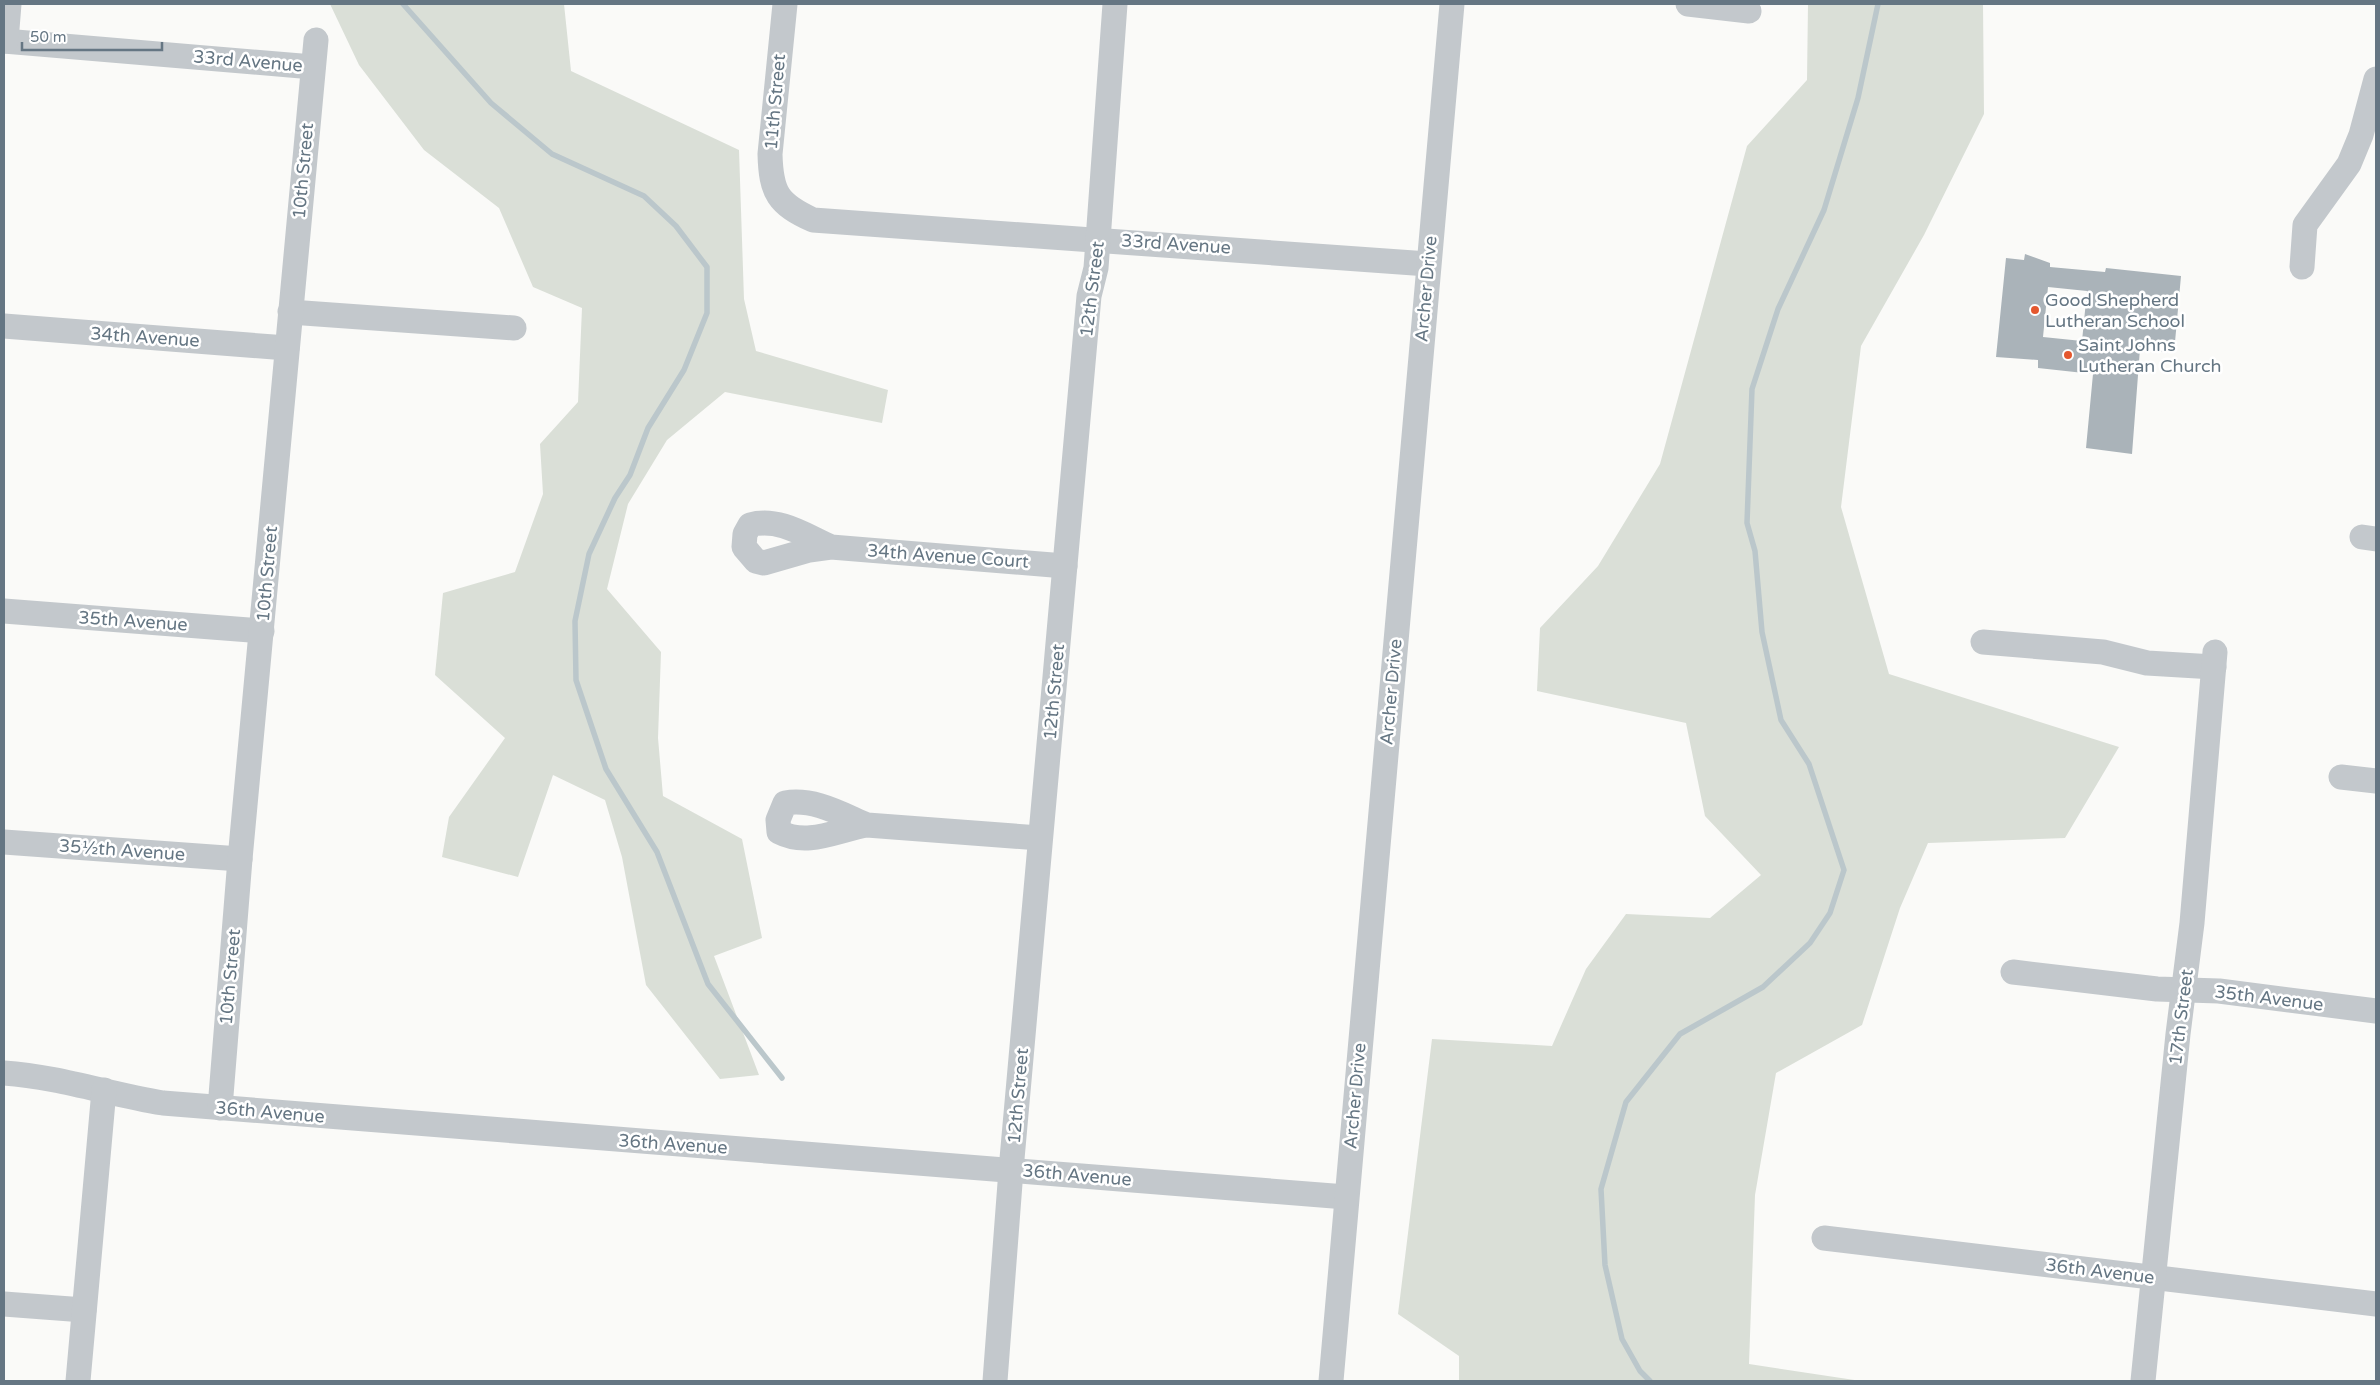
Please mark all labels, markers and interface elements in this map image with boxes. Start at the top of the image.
scale bar [22,20,162,52]
text: 50 m [30,28,67,46]
street label: 33rd Avenue [192,45,304,77]
street label: 11th Street [760,53,790,151]
street label: 10th Street [288,122,318,220]
street label: 33rd Avenue [1121,229,1231,259]
street label: Archer Drive [1410,235,1442,343]
street label: 12th Street [1075,240,1109,338]
place label: Good Shepherd Lutheran School [2045,289,2185,332]
marker: Good Shepherd Lutheran School [2029,304,2041,316]
street label: 34th Avenue [90,322,200,352]
place label: Saint Johns Lutheran Church [2078,334,2222,377]
marker: Saint Johns Lutheran Church [2062,349,2074,361]
street label: 10th Street [252,525,282,623]
street label: 34th Avenue Court [866,539,1030,573]
street label: 35th Avenue [78,606,188,636]
street label: Archer Drive [1375,638,1407,746]
street label: 12th Street [1039,643,1069,741]
street label: 35½th Avenue [58,835,186,865]
street label: 10th Street [215,928,245,1026]
street label: 17th Street [2164,968,2198,1066]
street label: 35th Avenue [2213,980,2325,1016]
street label: Archer Drive [1339,1042,1371,1150]
street label: 12th Street [1003,1047,1033,1145]
street label: 36th Avenue [214,1096,326,1128]
street label: 36th Avenue [618,1129,728,1159]
street label: 36th Avenue [1021,1159,1133,1191]
street label: 36th Avenue [2044,1253,2156,1289]

